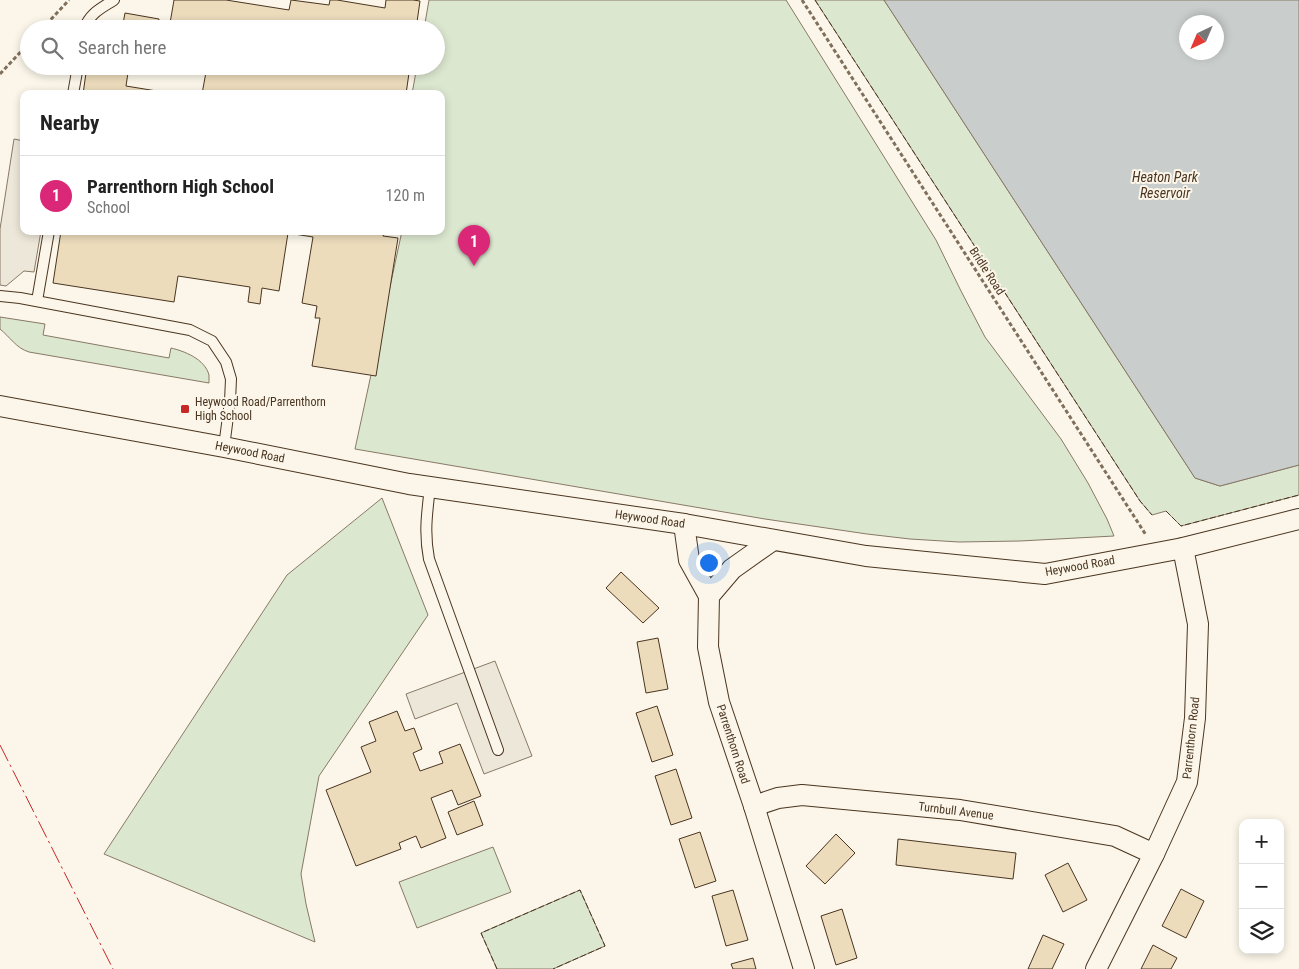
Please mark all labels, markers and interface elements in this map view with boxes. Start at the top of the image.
north arrow [1179,15,1224,60]
search box [20,20,445,75]
icon: search [38,34,66,62]
text: Search here [78,36,166,59]
text: Nearby [40,111,99,135]
water label: Heaton Park Reservoir [1132,169,1199,201]
text: Parrenthorn High School [87,175,274,198]
text: 1 [52,186,60,205]
text: 120 m [386,186,425,205]
text: School [87,198,130,217]
pin: 1 [458,225,490,266]
street label: Bridle Road [966,244,1008,298]
place label: Heywood Road/Parrenthorn High School [195,395,326,423]
marker: Heywood Road/Parrenthorn High School [179,403,191,415]
street label: Heywood Road [214,438,286,466]
street label: Heywood Road [614,507,686,531]
your location [696,550,722,576]
street label: Heywood Road [1044,553,1116,579]
street label: Parrenthorn Road [1180,696,1202,780]
street label: Parrenthorn Road [714,703,752,786]
street label: Turnbull Avenue [918,799,995,823]
map controls [1239,819,1284,954]
button: + [1239,819,1284,864]
button: − [1239,864,1284,909]
button: layers [1239,909,1284,954]

